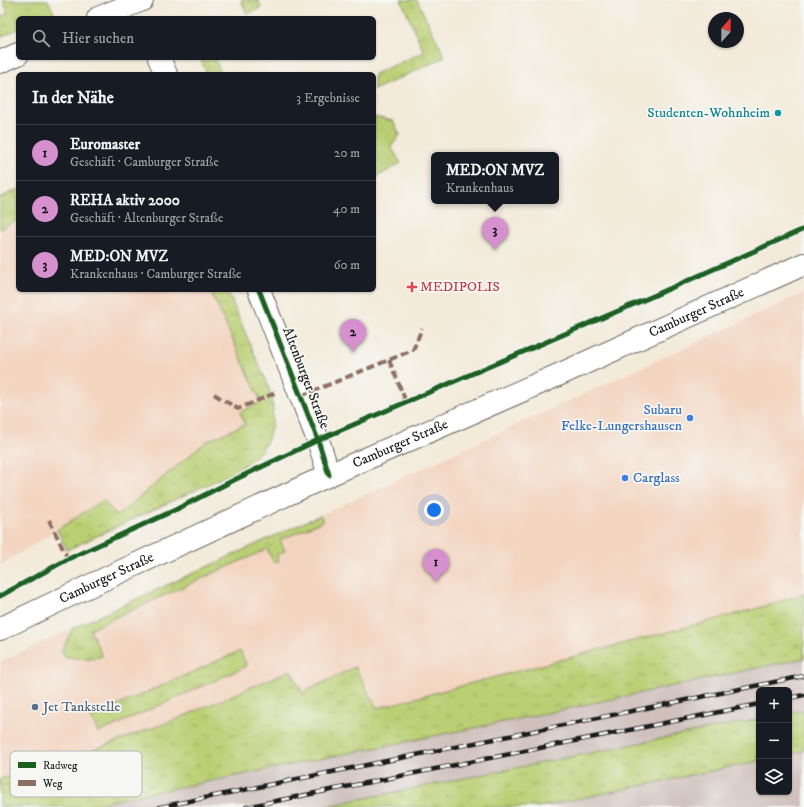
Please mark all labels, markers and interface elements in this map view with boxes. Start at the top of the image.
north arrow [708,12,744,48]
search box [16,16,376,60]
icon: search [30,27,52,49]
text: Hier suchen [62,29,134,48]
text: In der Nähe [32,87,114,109]
text: 3 Ergebnisse [296,90,360,106]
place label: Studenten-Wohnheim [647,104,770,122]
marker: Studenten-Wohnheim [773,108,783,118]
text: Euromaster [70,135,140,154]
text: 1 [43,145,47,161]
text: 20 m [334,145,360,161]
popup [431,152,559,204]
text: Geschäft · Camburger Straße [70,154,219,170]
text: MED:ON MVZ [446,161,544,180]
text: Krankenhaus [446,180,514,196]
text: REHA aktiv 2000 [70,191,180,210]
text: 2 [42,201,48,217]
text: 40 m [333,201,360,217]
text: Geschäft · Altenburger Straße [70,210,223,226]
pin: 3 [482,217,508,250]
text: MED:ON MVZ [70,247,168,266]
text: 3 [43,257,47,273]
text: 60 m [334,257,360,273]
text: Krankenhaus · Camburger Straße [70,266,241,282]
place label: MEDIPOLIS [420,278,500,296]
marker: MEDIPOLIS [407,282,417,292]
street label: Camburger Straße [646,283,747,342]
pin: 2 [340,319,366,352]
street label: Altenburger Straße [278,325,334,431]
place label: Subaru Felke-Lungershausen [561,401,683,435]
marker: Subaru Felke-Lungershausen [685,413,695,423]
street label: Camburger Straße [350,415,451,473]
place label: Carglass [633,469,680,487]
marker: Carglass [620,473,630,483]
your location [424,500,444,520]
street label: Camburger Straße [56,548,157,608]
pin: 1 [423,549,449,582]
map controls [756,687,792,795]
button: + [756,687,792,723]
place label: Jet Tankstelle [41,698,120,716]
marker: Jet Tankstelle [30,702,40,712]
button: − [756,723,792,759]
legend [10,751,142,797]
text: Radweg [43,759,78,773]
button: layers [756,759,792,795]
text: Weg [42,777,63,791]

